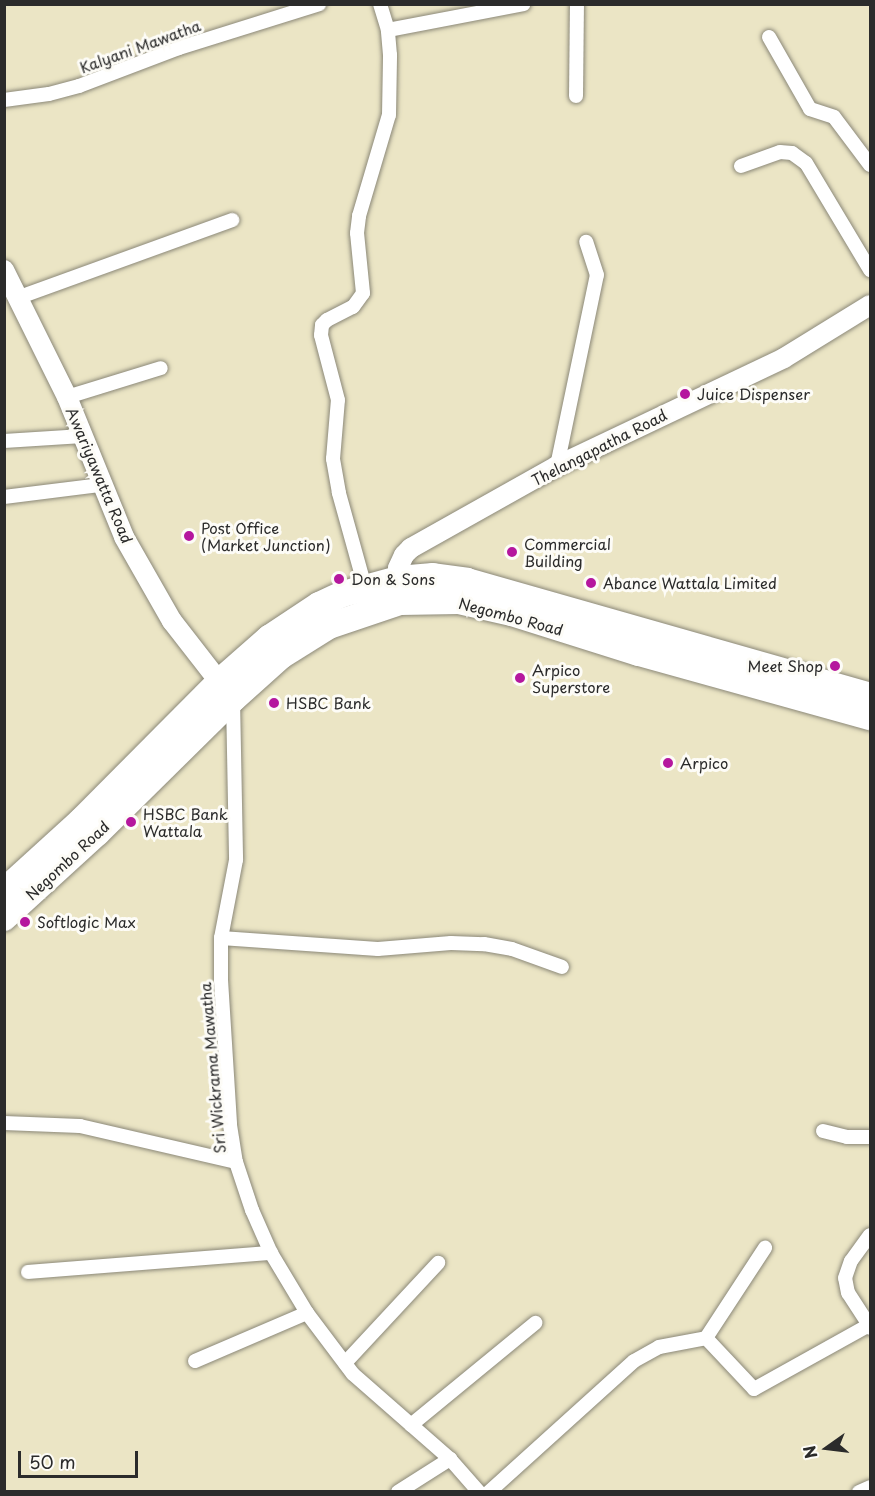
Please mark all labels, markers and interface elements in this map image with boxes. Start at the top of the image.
street label: Kalyani Mawatha [77,16,203,76]
place label: Juice Dispenser [697,385,811,403]
marker: Juice Dispenser [678,387,692,401]
street label: Awariyawatta Road [63,404,137,546]
street label: Thelangapatha Road [529,405,669,489]
place label: Post Office (Market Junction) [201,518,332,553]
marker: Post Office (Market Junction) [182,529,196,543]
place label: Commercial Building [524,534,611,569]
marker: Commercial Building [505,545,519,559]
place label: Don & Sons [351,570,435,588]
marker: Don & Sons [332,572,346,586]
place label: Abance Wattala Limited [603,574,779,592]
marker: Abance Wattala Limited [584,576,598,590]
street label: Negombo Road [457,593,565,639]
place label: Meet Shop [746,657,823,675]
marker: Meet Shop [828,659,842,673]
place label: Arpico Superstore [532,660,610,695]
marker: Arpico Superstore [513,671,527,685]
place label: HSBC Bank [286,694,371,712]
marker: HSBC Bank [267,696,281,710]
place label: Arpico [680,754,728,772]
marker: Arpico [661,756,675,770]
place label: HSBC Bank Wattala [143,804,228,839]
marker: HSBC Bank Wattala [124,815,138,829]
street label: Negombo Road [21,817,113,903]
place label: Softlogic Max [37,913,135,931]
marker: Softlogic Max [18,915,32,929]
street label: Sri Wickrama Mawatha [196,981,228,1155]
north arrow [797,1418,857,1478]
scale bar [21,1439,141,1477]
text: N [796,1443,823,1461]
text: 50 m [29,1448,76,1475]

